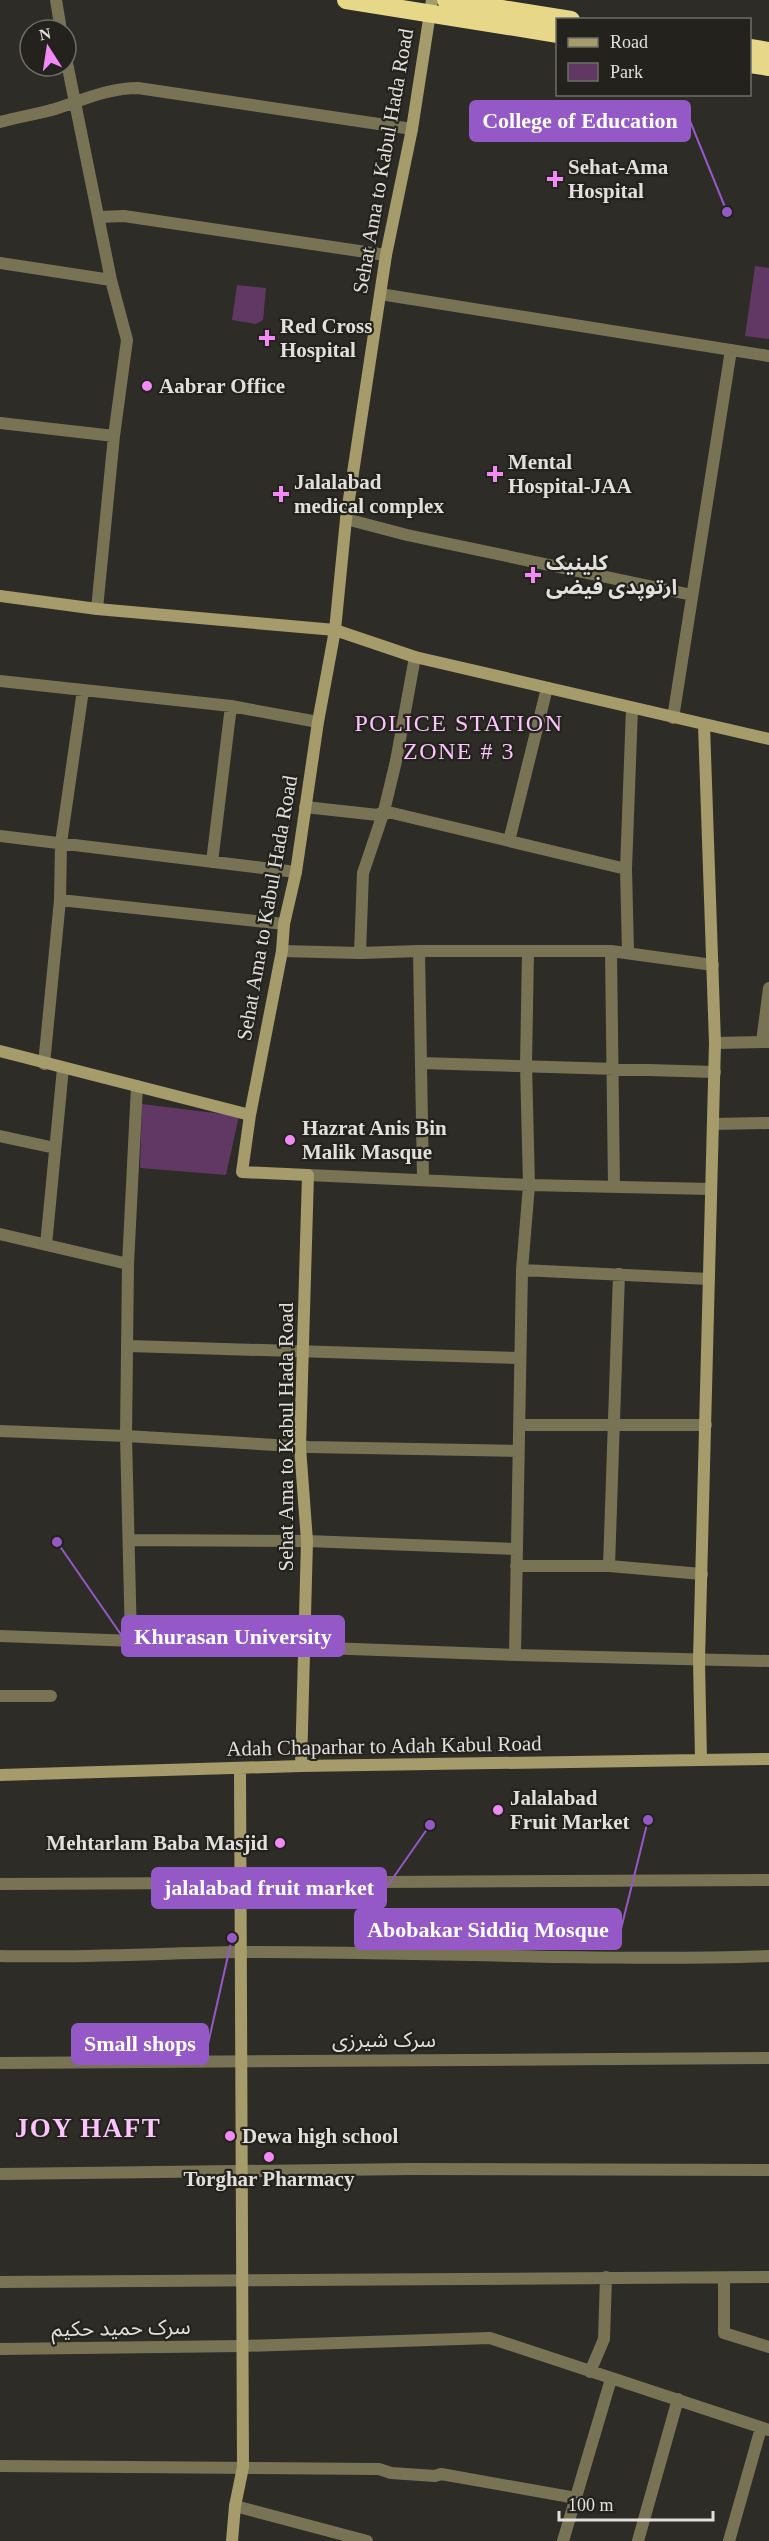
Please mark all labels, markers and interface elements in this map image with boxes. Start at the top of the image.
north arrow [18,18,78,78]
legend [556,18,751,96]
text: N [38,24,53,43]
street label: Sehat Ama to Kabul Hada Road [348,26,418,295]
text: Road [610,32,648,52]
text: Park [610,62,643,82]
callout: College of Education [470,101,690,141]
text: College of Education [482,108,678,133]
place label: Sehat-Ama Hospital [568,155,669,203]
marker: Sehat-Ama Hospital [546,170,564,188]
place label: Red Cross Hospital [280,314,372,362]
marker: Red Cross Hospital [258,329,276,347]
place label: Aabrar Office [159,374,285,398]
marker: Aabrar Office [140,379,154,393]
place label: Mental Hospital-JAA [508,450,633,498]
marker: Mental Hospital-JAA [486,465,504,483]
place label: Jalalabad medical complex [294,470,444,518]
marker: Jalalabad medical complex [272,485,290,503]
place label: کلینیک ارتوپدی فیضی [546,551,677,601]
marker: کلینیک ارتوپدی فیضی [524,566,542,584]
district label: POLICE STATION ZONE # 3 [354,710,564,764]
street label: Sehat Ama to Kabul Hada Road [232,773,302,1042]
place label: Hazrat Anis Bin Malik Masque [302,1116,447,1164]
marker: Hazrat Anis Bin Malik Masque [283,1133,297,1147]
street label: Sehat Ama to Kabul Hada Road [274,1302,298,1571]
callout: Khurasan University [122,1616,344,1656]
text: Khurasan University [134,1624,332,1649]
street label: Adah Chaparhar to Adah Kabul Road [226,1731,542,1761]
place label: Jalalabad Fruit Market [510,1786,630,1834]
marker: Jalalabad Fruit Market [491,1803,505,1817]
place label: Mehtarlam Baba Masjid [46,1831,268,1855]
marker: Mehtarlam Baba Masjid [273,1836,287,1850]
callout: jalalabad fruit market [152,1868,386,1908]
text: jalalabad fruit market [163,1875,375,1900]
callout: Abobakar Siddiq Mosque [355,1909,621,1949]
text: Abobakar Siddiq Mosque [367,1917,609,1942]
callout: Small shops [72,2024,208,2064]
street label: سرک شیرزی [332,2028,436,2052]
text: Small shops [84,2031,196,2056]
district label: JOY HAFT [15,2113,161,2143]
place label: Dewa high school [242,2124,399,2148]
marker: Dewa high school [223,2129,237,2143]
marker: Torghar Pharmacy [262,2150,276,2164]
place label: Torghar Pharmacy [184,2167,355,2191]
street label: سرک حمید حکیم [51,2315,191,2344]
scale bar [559,2484,714,2522]
text: 100 m [568,2495,614,2515]

